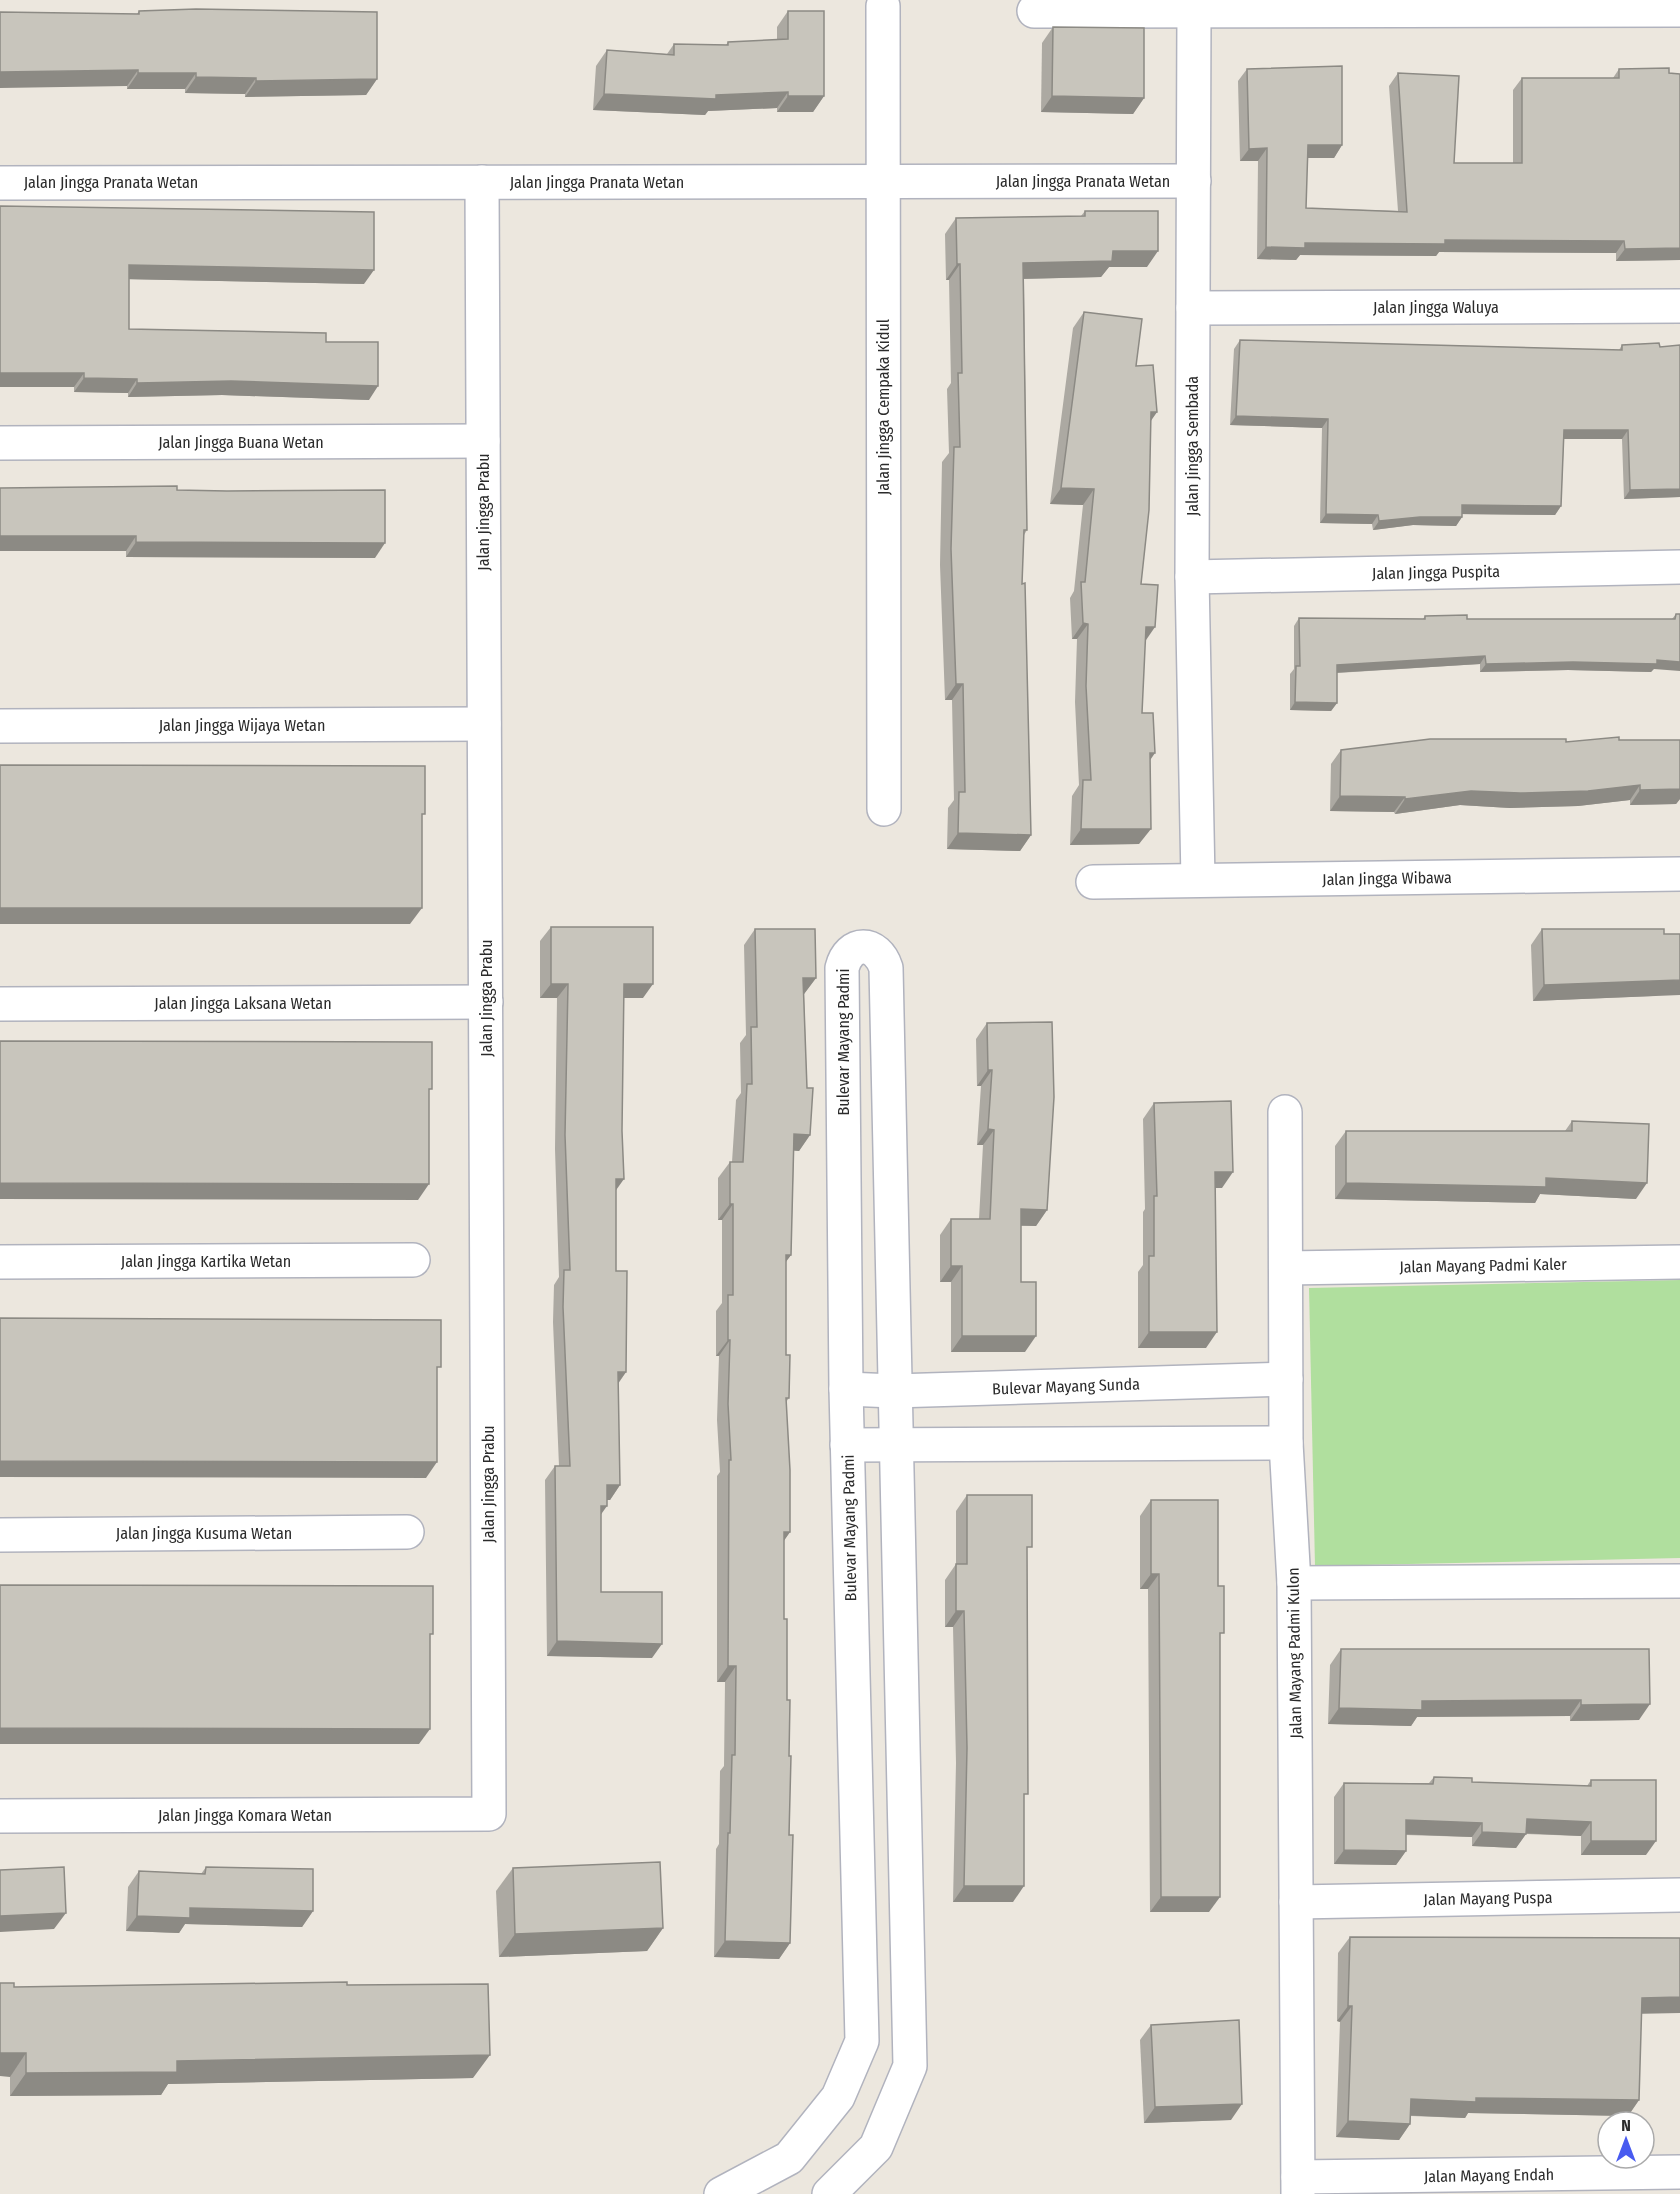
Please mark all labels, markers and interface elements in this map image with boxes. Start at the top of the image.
street label: Jalan Jingga Pranata Wetan [996,172,1170,191]
street label: Jalan Jingga Pranata Wetan [24,173,198,192]
street label: Jalan Jingga Pranata Wetan [510,173,684,192]
street label: Jalan Jingga Waluya [1373,298,1499,317]
street label: Jalan Jingga Cempaka Kidul [874,319,893,495]
street label: Jalan Jingga Sembada [1183,376,1202,516]
street label: Jalan Jingga Buana Wetan [158,433,324,452]
street label: Jalan Jingga Prabu [474,453,493,571]
street label: Jalan Jingga Puspita [1372,562,1500,583]
street label: Jalan Jingga Wijaya Wetan [159,716,325,735]
street label: Jalan Jingga Wibawa [1322,868,1452,889]
street label: Jalan Jingga Prabu [477,939,496,1057]
street label: Bulevar Mayang Padmi [834,969,853,1115]
street label: Jalan Jingga Laksana Wetan [154,994,332,1013]
street label: Jalan Jingga Kartika Wetan [121,1252,291,1271]
street label: Jalan Mayang Padmi Kaler [1399,1255,1567,1276]
street label: Bulevar Mayang Sunda [992,1374,1140,1399]
street label: Jalan Jingga Prabu [479,1425,498,1543]
street label: Bulevar Mayang Padmi [839,1454,860,1602]
street label: Jalan Jingga Kusuma Wetan [116,1524,292,1543]
street label: Jalan Mayang Padmi Kulon [1284,1567,1305,1739]
street label: Jalan Jingga Komara Wetan [158,1806,332,1825]
street label: Jalan Mayang Puspa [1423,1888,1553,1909]
north arrow [1596,2110,1656,2170]
text: N [1621,2116,1631,2135]
street label: Jalan Mayang Endah [1424,2165,1554,2186]

